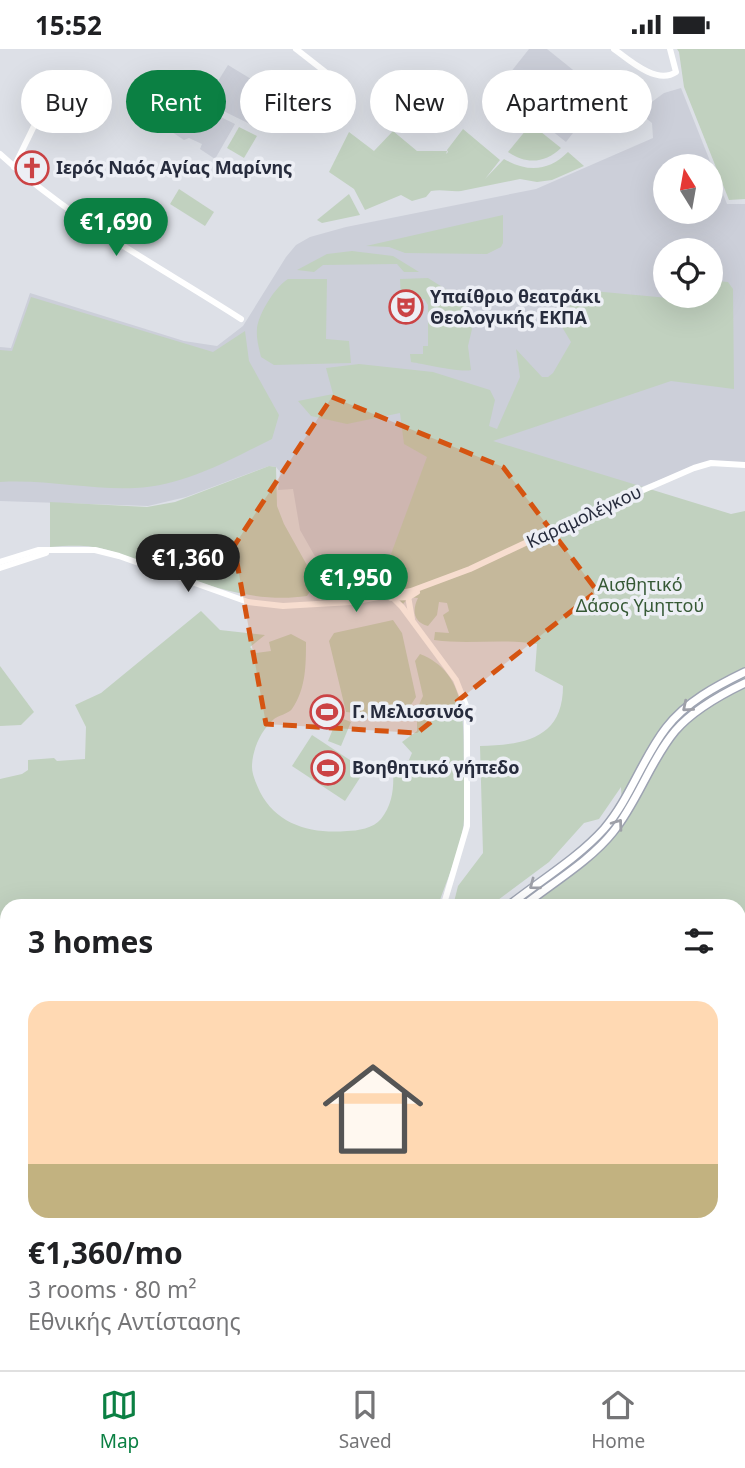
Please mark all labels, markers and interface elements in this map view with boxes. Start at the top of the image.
text: 15:52 [35,7,102,43]
chip: Buy [21,70,112,133]
chip: Rent [126,70,226,133]
chip: Filters [240,70,356,133]
chip: New [370,70,468,133]
chip: Apartment [482,70,652,133]
church icon: Ιερός Ναός Αγίας Μαρίνης [13,149,51,187]
north arrow [653,154,723,224]
map controls [653,154,723,308]
place label: Ιερός Ναός Αγίας Μαρίνης [56,155,292,179]
pin: €1,690 [59,199,173,258]
text: €1,690 [80,205,152,237]
button: locate [653,238,723,308]
place label: Υπαίθριο θεατράκι Θεολογικής ΕΚΠΑ [430,284,601,329]
theatre icon: Υπαίθριο θεατράκι Θεολογικής ΕΚΠΑ [387,288,425,326]
street label: Καραμολέγκου [522,479,645,553]
pin: €1,360 [131,535,245,594]
text: €1,360 [152,541,224,573]
pin: €1,950 [299,554,413,614]
text: €1,950 [320,561,392,593]
park label: Αισθητικό Δάσος Υμηττού [576,572,704,617]
sports icon: Γ. Μελισσινός [308,693,346,731]
place label: Γ. Μελισσινός [352,699,474,723]
one-way arrow [682,699,694,712]
sports icon: Βοηθητικό γήπεδο [309,749,347,787]
place label: Βοηθητικό γήπεδο [352,755,520,779]
one-way arrow [610,819,623,832]
one-way arrow [529,877,542,890]
text: 3 homes [28,921,153,962]
icon: filters [680,922,718,960]
icon: home [310,1046,436,1172]
text: €1,360/mo [28,1232,183,1273]
text: 3 rooms · 80 m² [28,1273,197,1305]
text: Εθνικής Αντίστασης [28,1305,241,1337]
tab: Map [100,1386,139,1454]
tab: Saved [339,1386,392,1454]
tab: Home [591,1386,645,1454]

